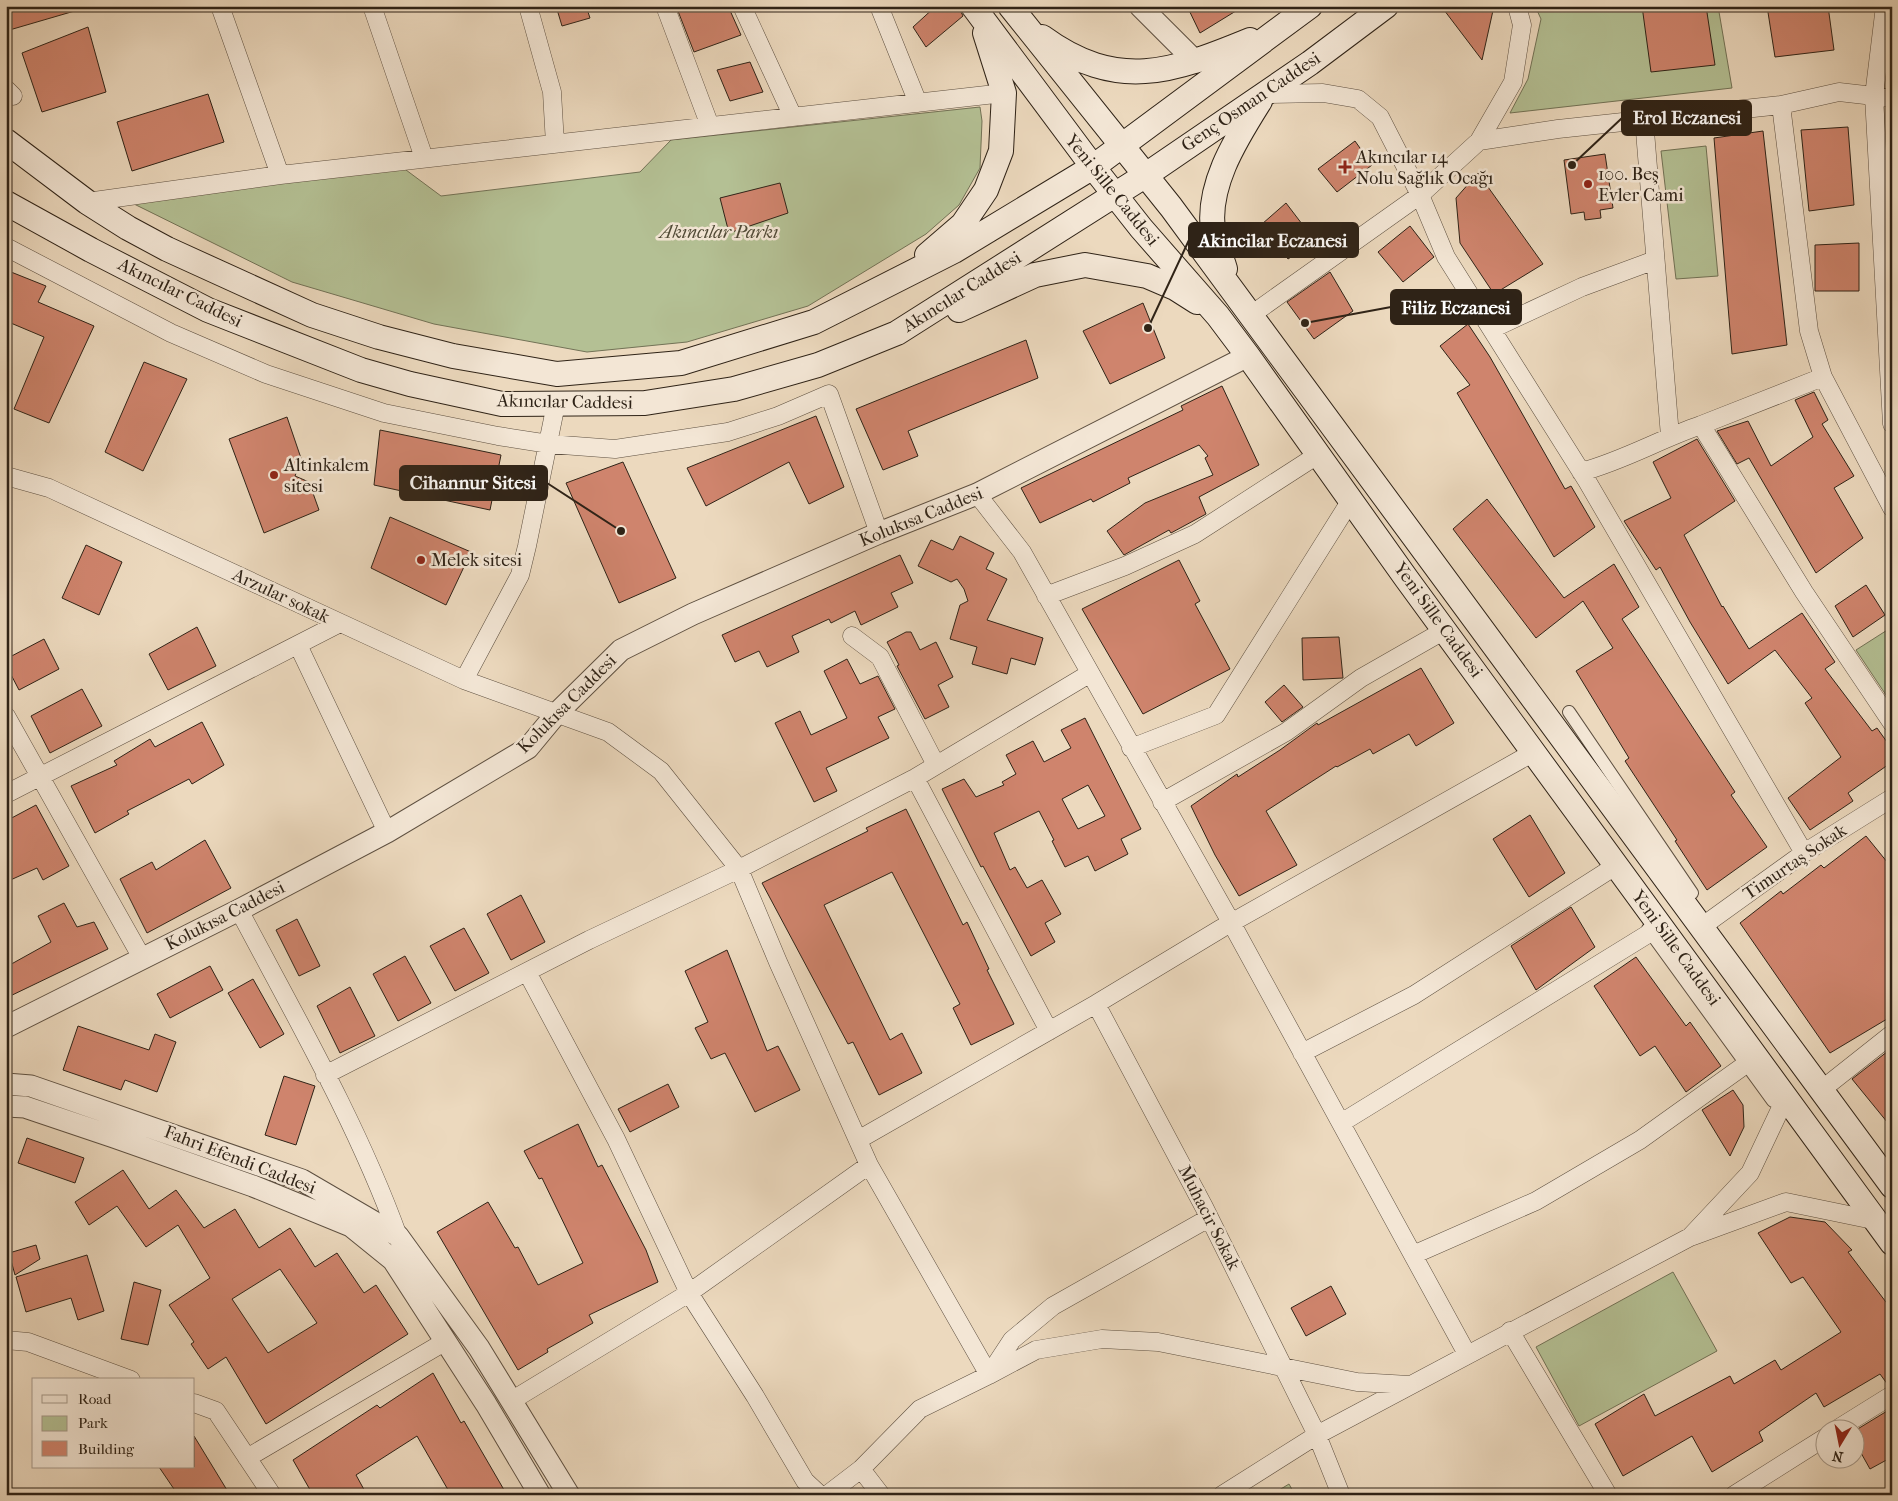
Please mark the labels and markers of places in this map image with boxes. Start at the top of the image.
callout: Erol Eczanesi [1622,101,1751,135]
place label: Akıncılar 14 Nolu Sağlık Ocağı [1355,147,1494,189]
marker: Akıncılar 14 Nolu Sağlık Ocağı [1338,160,1352,174]
place label: 100. Beş Evler Cami [1598,164,1684,206]
marker: 100. Beş Evler Cami [1582,178,1594,190]
callout: Akincilar Eczanesi [1189,223,1358,257]
callout: Filiz Eczanesi [1391,290,1521,324]
place label: Altinkalem sitesi [283,455,369,497]
callout: Cihannur Sitesi [400,466,547,500]
marker: Altinkalem sitesi [268,469,280,481]
place label: Melek sitesi [431,550,523,571]
marker: Melek sitesi [415,554,427,566]

